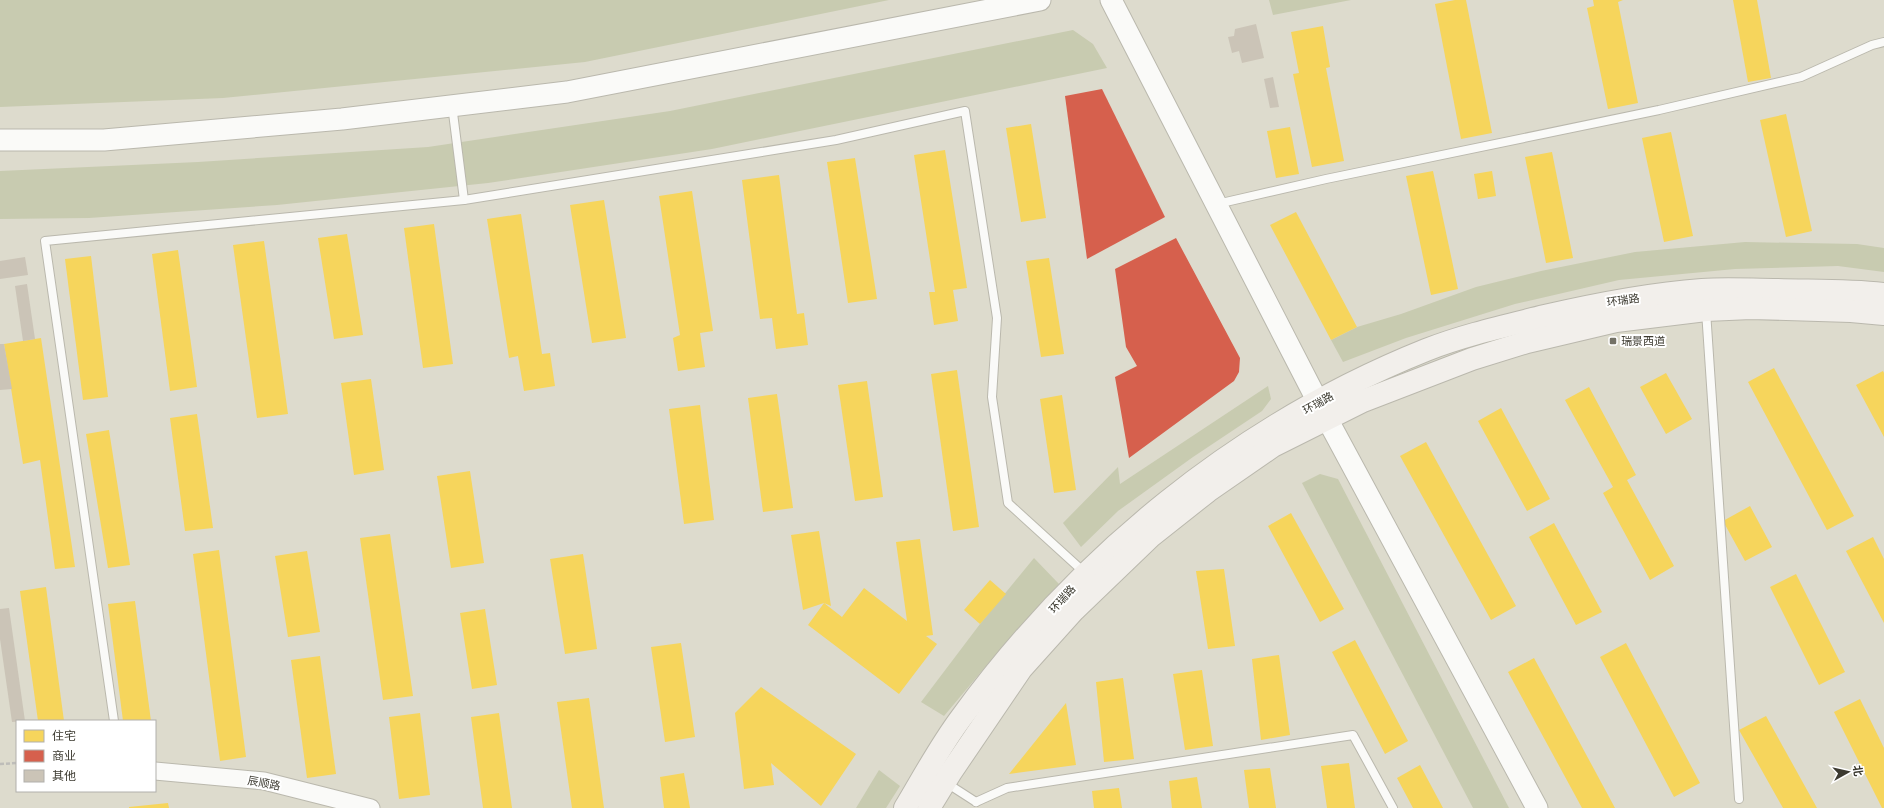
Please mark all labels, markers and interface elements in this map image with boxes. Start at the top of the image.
street label: 环瑞路 [1606,291,1640,309]
place label: 瑞景西道 [1621,334,1665,348]
marker: 瑞景西道 [1608,336,1618,346]
street label: 环瑞路 [1300,389,1336,417]
street label: 环瑞路 [1046,582,1078,616]
legend [16,720,156,792]
text: 住宅 [52,728,76,743]
text: 商业 [52,748,76,763]
north arrow [1828,752,1868,792]
text: 北 [1850,764,1866,777]
text: 其他 [52,768,76,783]
street label: 辰顺路 [247,773,281,793]

